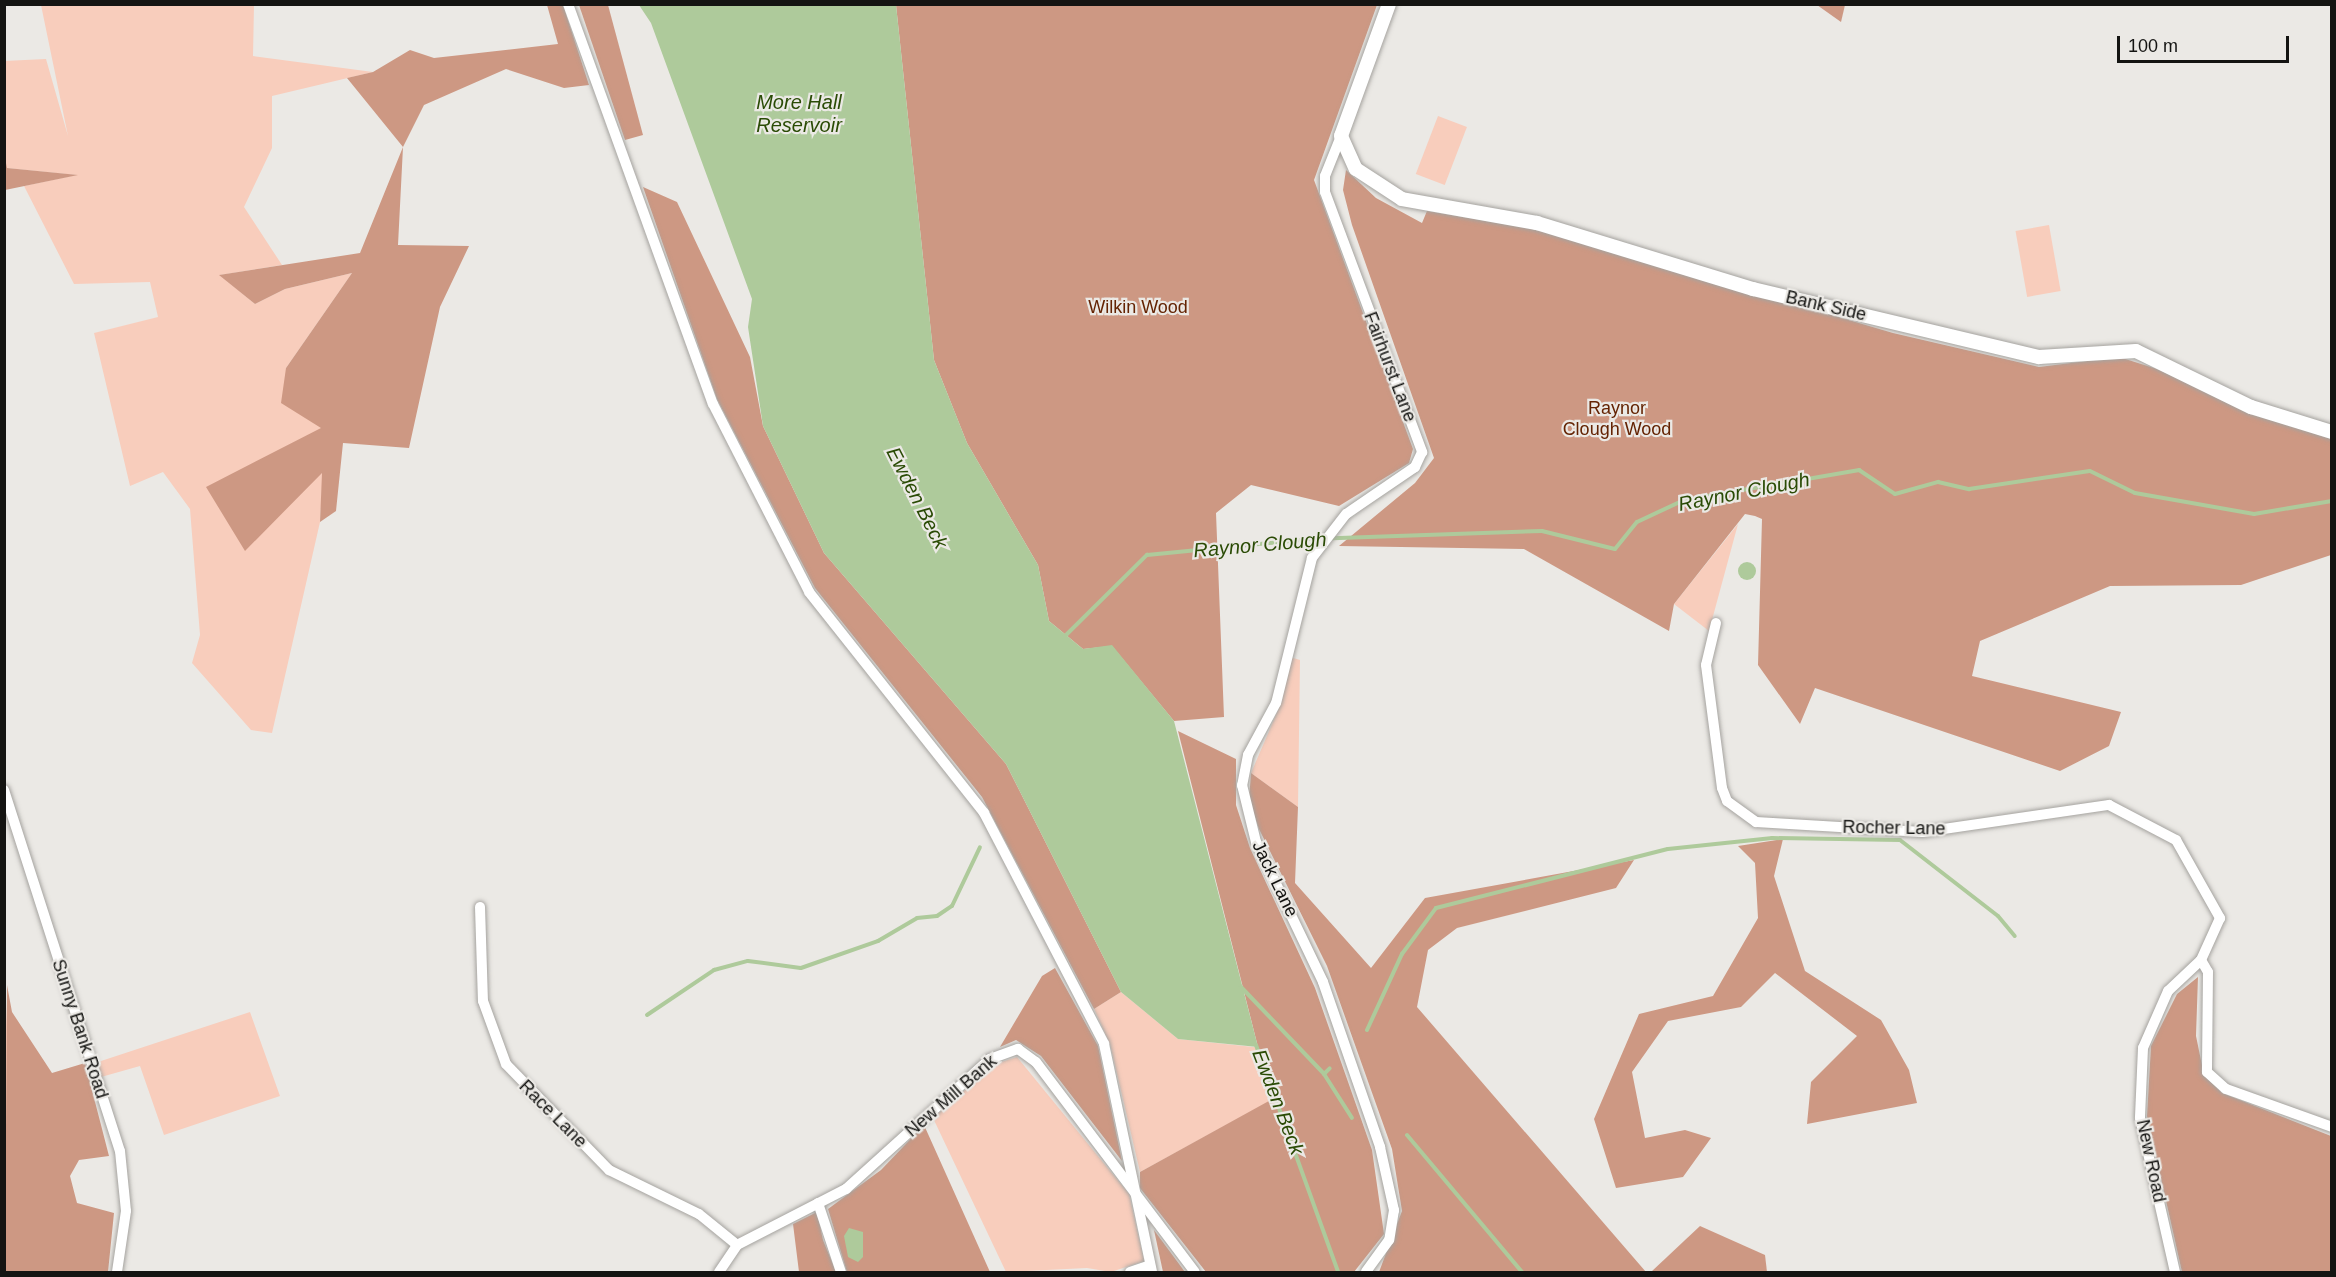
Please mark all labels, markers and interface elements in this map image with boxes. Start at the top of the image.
scale bar [2120,24,2292,62]
text: 100 m [2128,36,2178,56]
water label: More Hall Reservoir [756,90,842,137]
street label: Bank Side [1784,286,1868,326]
park label: Wilkin Wood [1088,296,1188,318]
street label: Fairhurst Lane [1359,309,1421,425]
park label: Raynor Clough Wood [1563,398,1671,440]
water label: Ewden Beck [881,443,953,553]
water label: Raynor Clough [1676,467,1812,517]
water label: Raynor Clough [1193,527,1327,563]
street label: Rocher Lane [1842,816,1946,840]
street label: Jack Lane [1247,837,1303,921]
street label: Sunny Bank Road [47,957,113,1101]
water label: Ewden Beck [1247,1046,1309,1158]
street label: New Mill Bank [901,1050,1001,1142]
street label: Race Lane [515,1076,591,1152]
street label: New Road [2132,1118,2170,1204]

